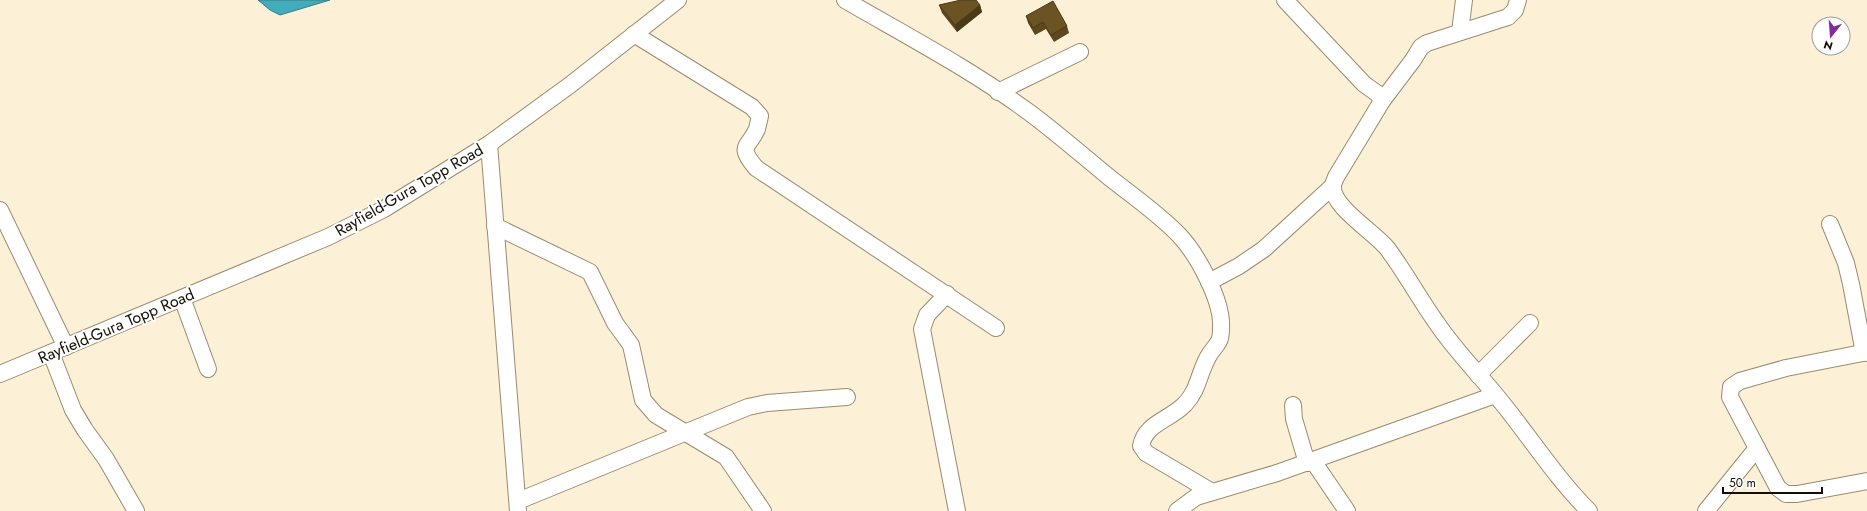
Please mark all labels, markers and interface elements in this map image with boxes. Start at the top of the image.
north arrow [1811,16,1851,56]
text: N [1822,37,1835,54]
street label: Rayfield-Gura Topp Road [331,138,487,242]
street label: Rayfield-Gura Topp Road [34,283,198,369]
scale bar [1723,469,1822,495]
text: 50 m [1729,474,1756,492]

